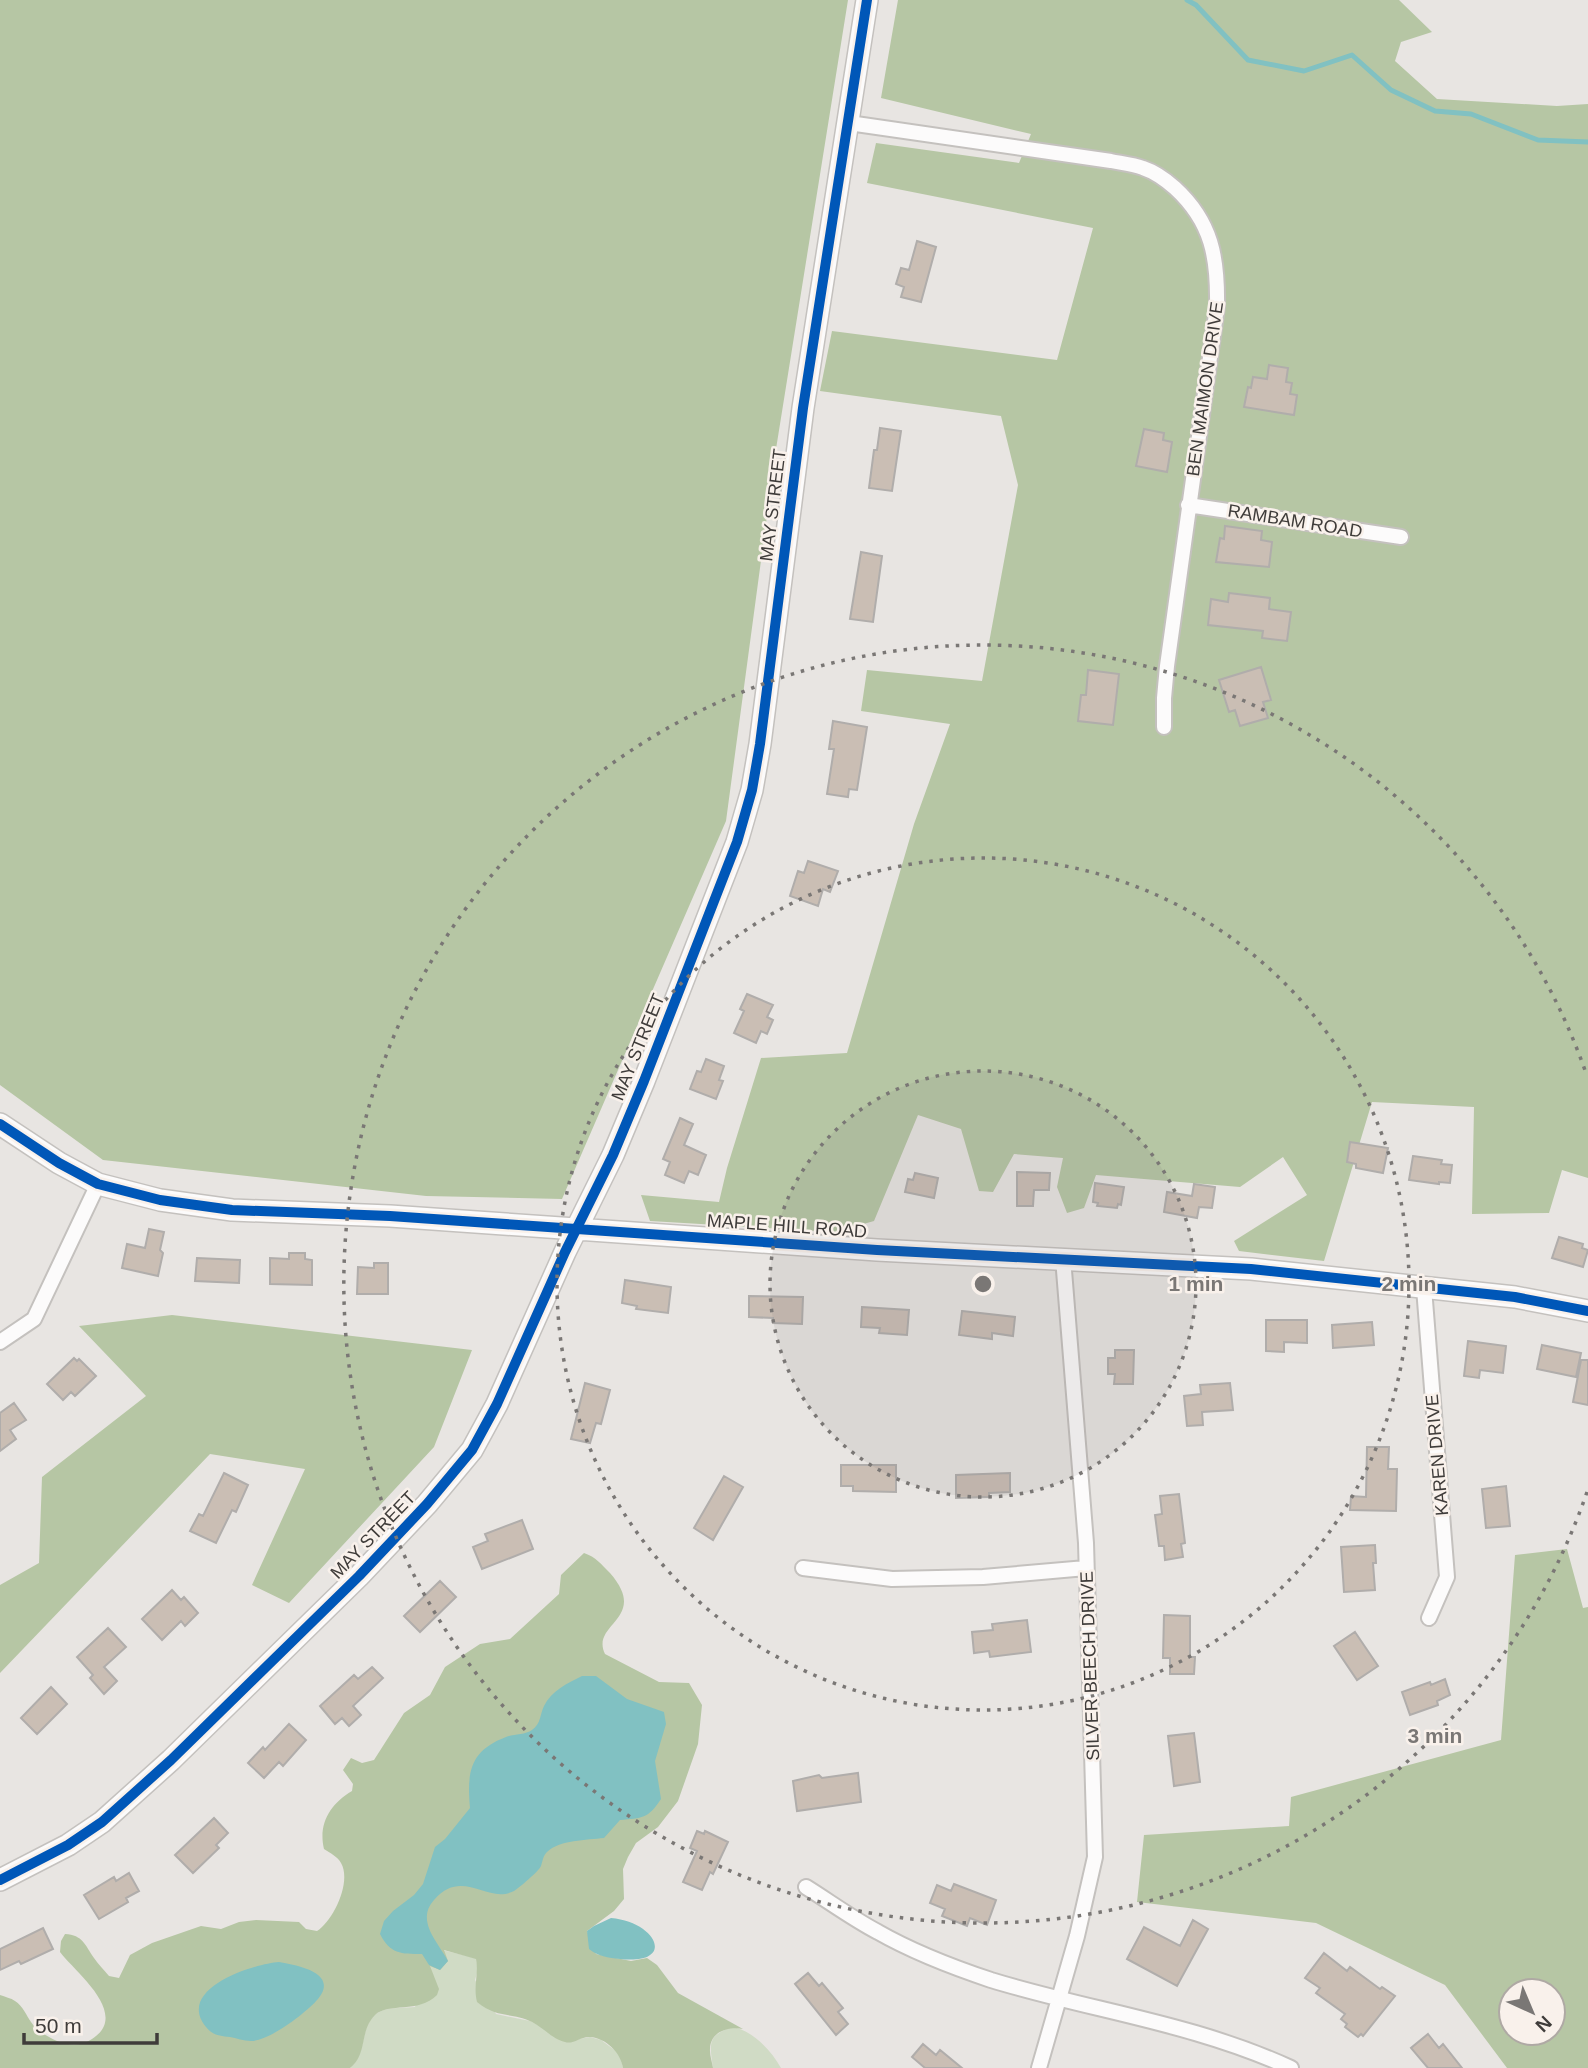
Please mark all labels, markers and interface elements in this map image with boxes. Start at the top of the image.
street label: BEN MAIMON DRIVE [1183,300,1227,478]
street label: MAY STREET [756,448,790,562]
street label: RAMBAM ROAD [1226,500,1364,542]
street label: MAY STREET [607,991,669,1103]
street label: MAPLE HILL ROAD [706,1210,868,1242]
centre of rings [971,1272,995,1296]
text: 1 min [1169,1272,1223,1295]
text: 2 min [1382,1272,1436,1295]
street label: KAREN DRIVE [1422,1393,1452,1517]
street label: MAY STREET [326,1487,420,1583]
street label: SILVER BEECH DRIVE [1077,1571,1103,1761]
text: 3 min [1408,1724,1462,1747]
north arrow [1497,1977,1567,2047]
scale bar [24,2002,158,2046]
text: N [1531,2012,1556,2036]
text: 50 m [35,2014,82,2037]

